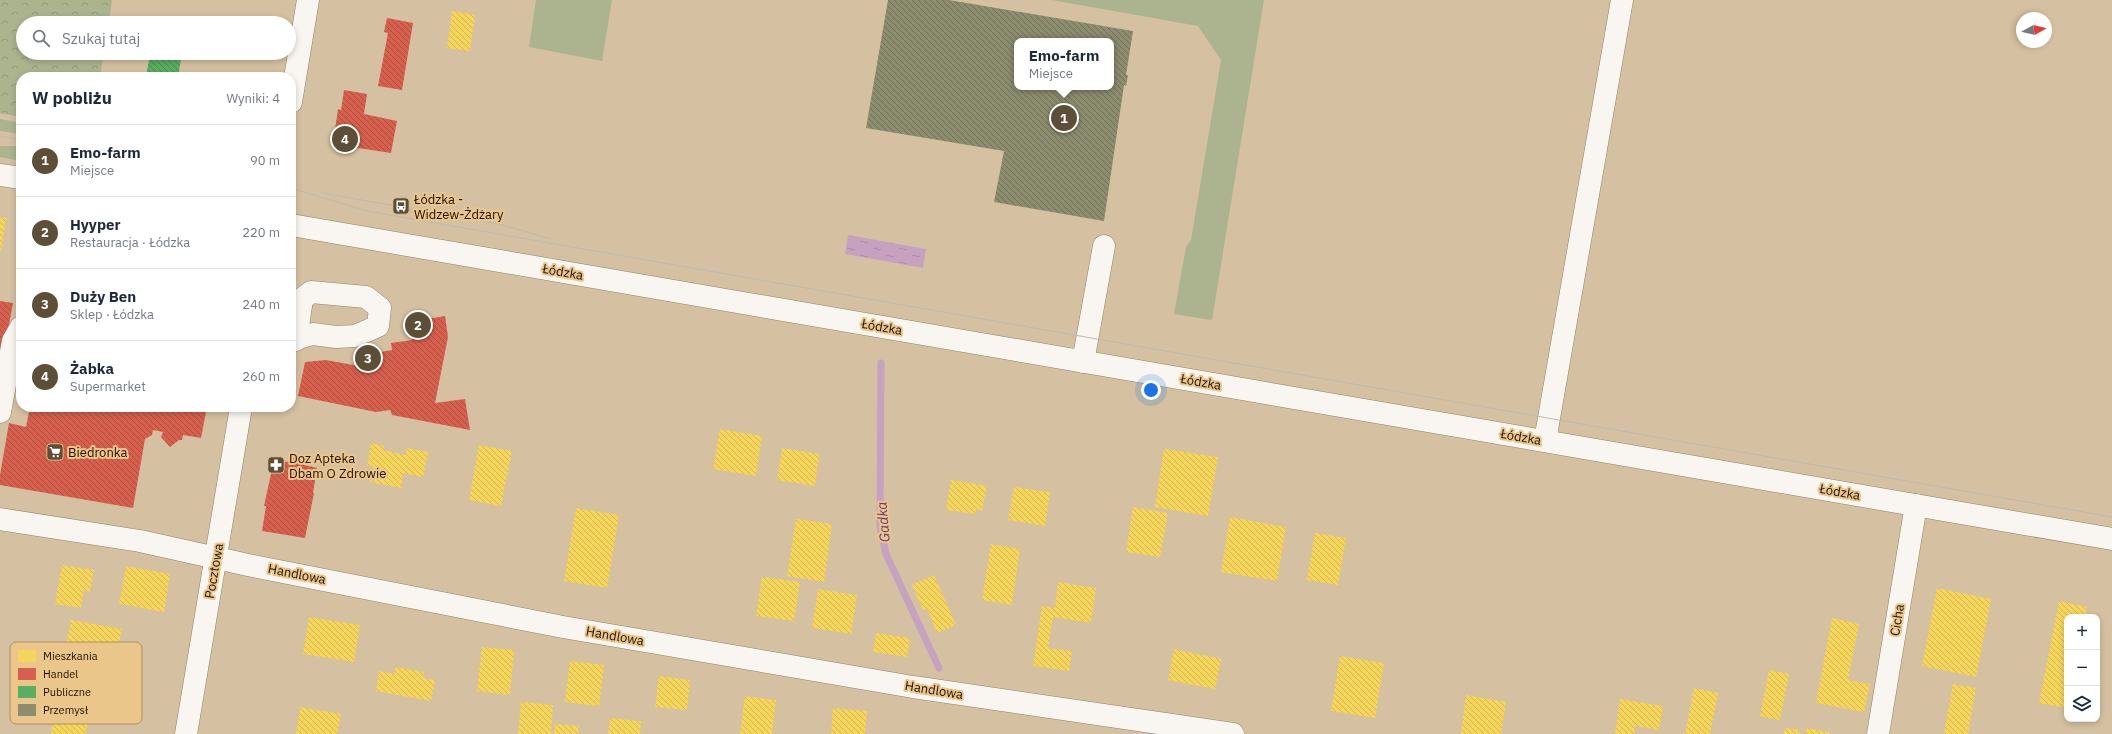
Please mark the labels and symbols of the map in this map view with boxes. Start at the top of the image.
north arrow [2016,12,2052,48]
pin: 1 [1051,103,1077,133]
pin: 4 [332,124,358,154]
place label: Łódzka - Widzew-Żdżary [413,191,504,223]
bus stop icon: Łódzka - Widzew-Żdżary [391,196,411,216]
street label: Łódzka [540,260,585,284]
pin: 2 [405,310,431,340]
street label: Łódzka [859,315,904,339]
pin: 3 [355,343,381,373]
street label: Łódzka [1178,370,1223,394]
your location [1141,380,1161,400]
street label: Łódzka [1498,425,1543,449]
supermarket icon: Biedronka [45,442,65,462]
place label: Biedronka [68,444,128,461]
place label: Doz Apteka Dbam O Zdrowie [289,450,386,482]
pharmacy icon: Doz Apteka Dbam O Zdrowie [266,455,286,475]
street label: Łódzka [1817,480,1862,504]
water label: Gadka [872,501,894,543]
street label: Pocztowa [201,542,227,600]
street label: Handlowa [267,560,327,588]
street label: Cicha [1886,603,1908,637]
street label: Handlowa [585,623,645,649]
legend [10,642,142,724]
text: Mieszkania [43,649,98,663]
text: Handel [43,667,78,681]
street label: Handlowa [904,677,964,703]
text: Publiczne [43,685,91,699]
text: Przemysł [43,703,88,717]

